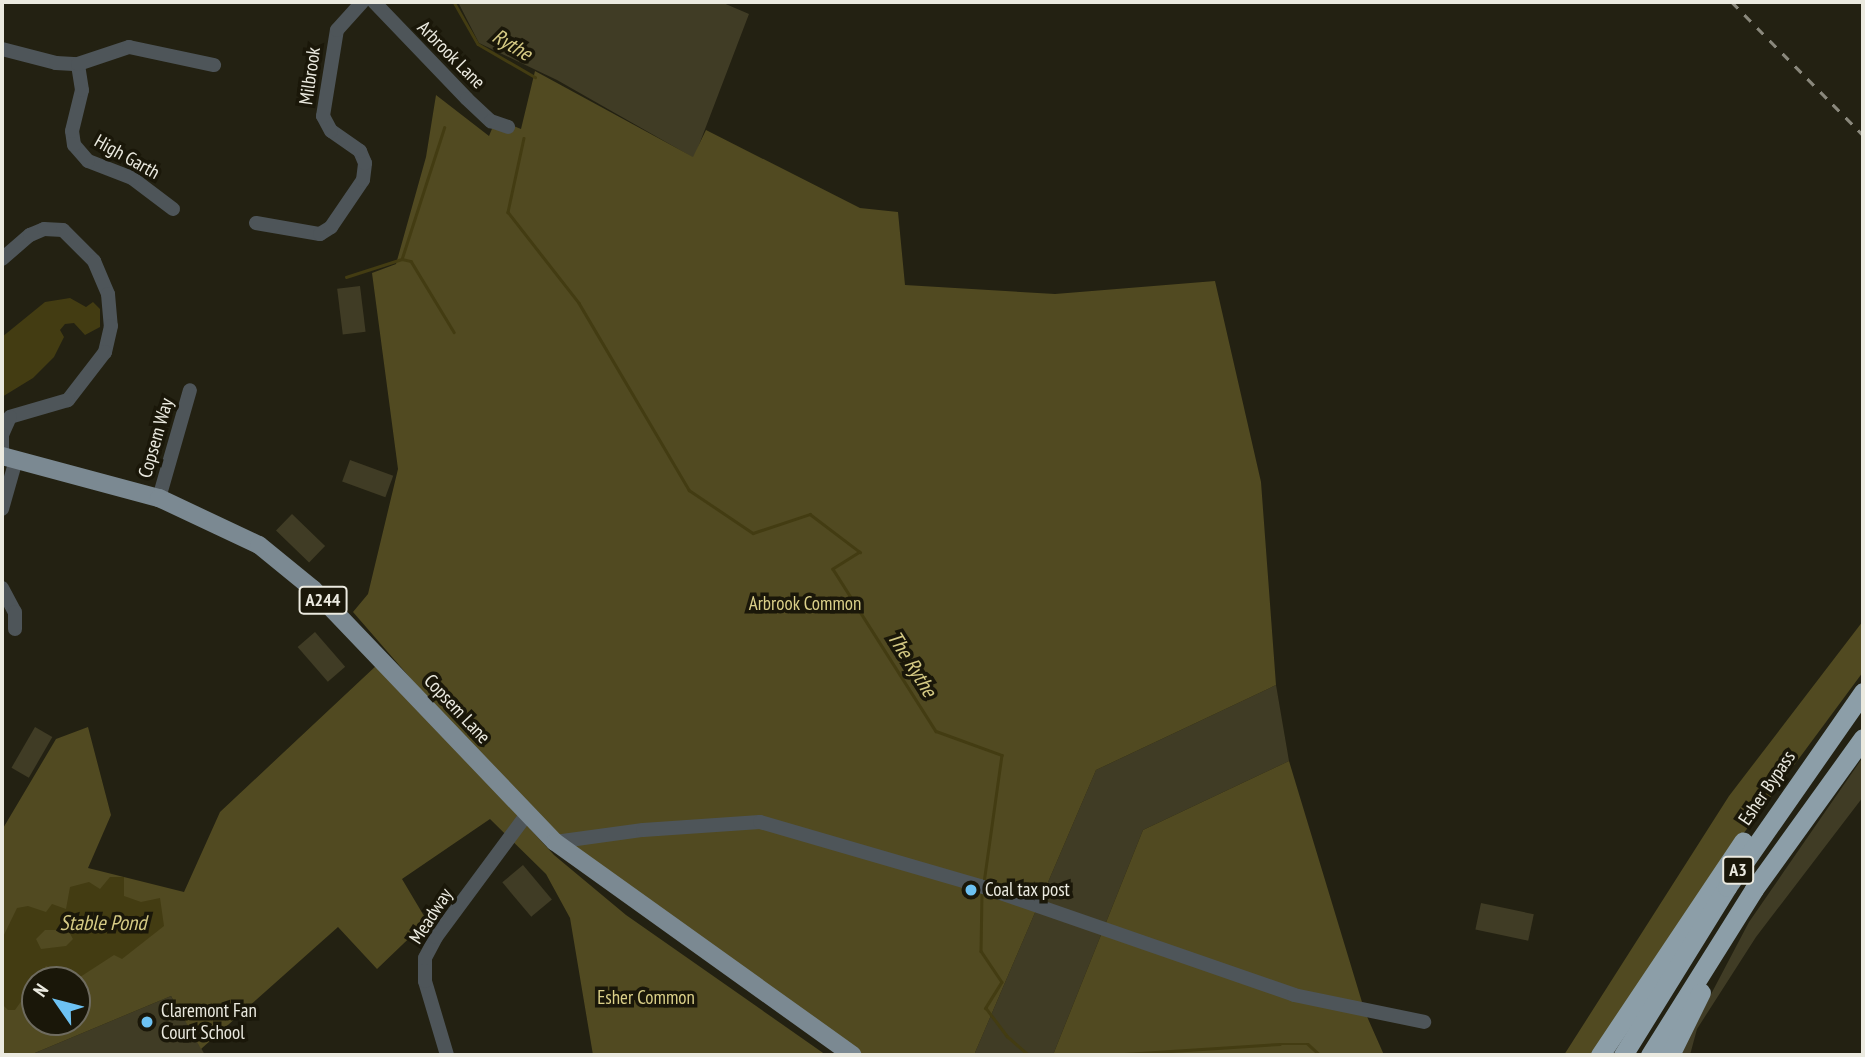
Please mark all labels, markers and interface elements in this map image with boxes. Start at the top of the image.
street label: Arbrook Lane [412,16,490,94]
water label: Rythe [488,24,536,66]
street label: Milbrook [295,46,325,106]
street label: High Garth [90,130,164,184]
street label: Copsem Way [134,395,178,481]
road number: A244 [298,586,348,614]
park label: Arbrook Common [748,593,862,615]
water label: The Rythe [882,626,942,702]
street label: Copsem Lane [419,670,495,748]
street label: Esher Bypass [1734,746,1800,830]
road number: A3 [1720,856,1756,884]
place label: Coal tax post [985,879,1070,901]
marker: Coal tax post [963,882,979,898]
street label: Meadway [405,884,457,948]
water label: Stable Pond [60,910,146,936]
north arrow [21,966,91,1036]
text: N [28,979,53,1001]
park label: Esher Common [597,987,695,1009]
place label: Claremont Fan Court School [161,1000,257,1044]
marker: Claremont Fan Court School [139,1014,155,1030]

